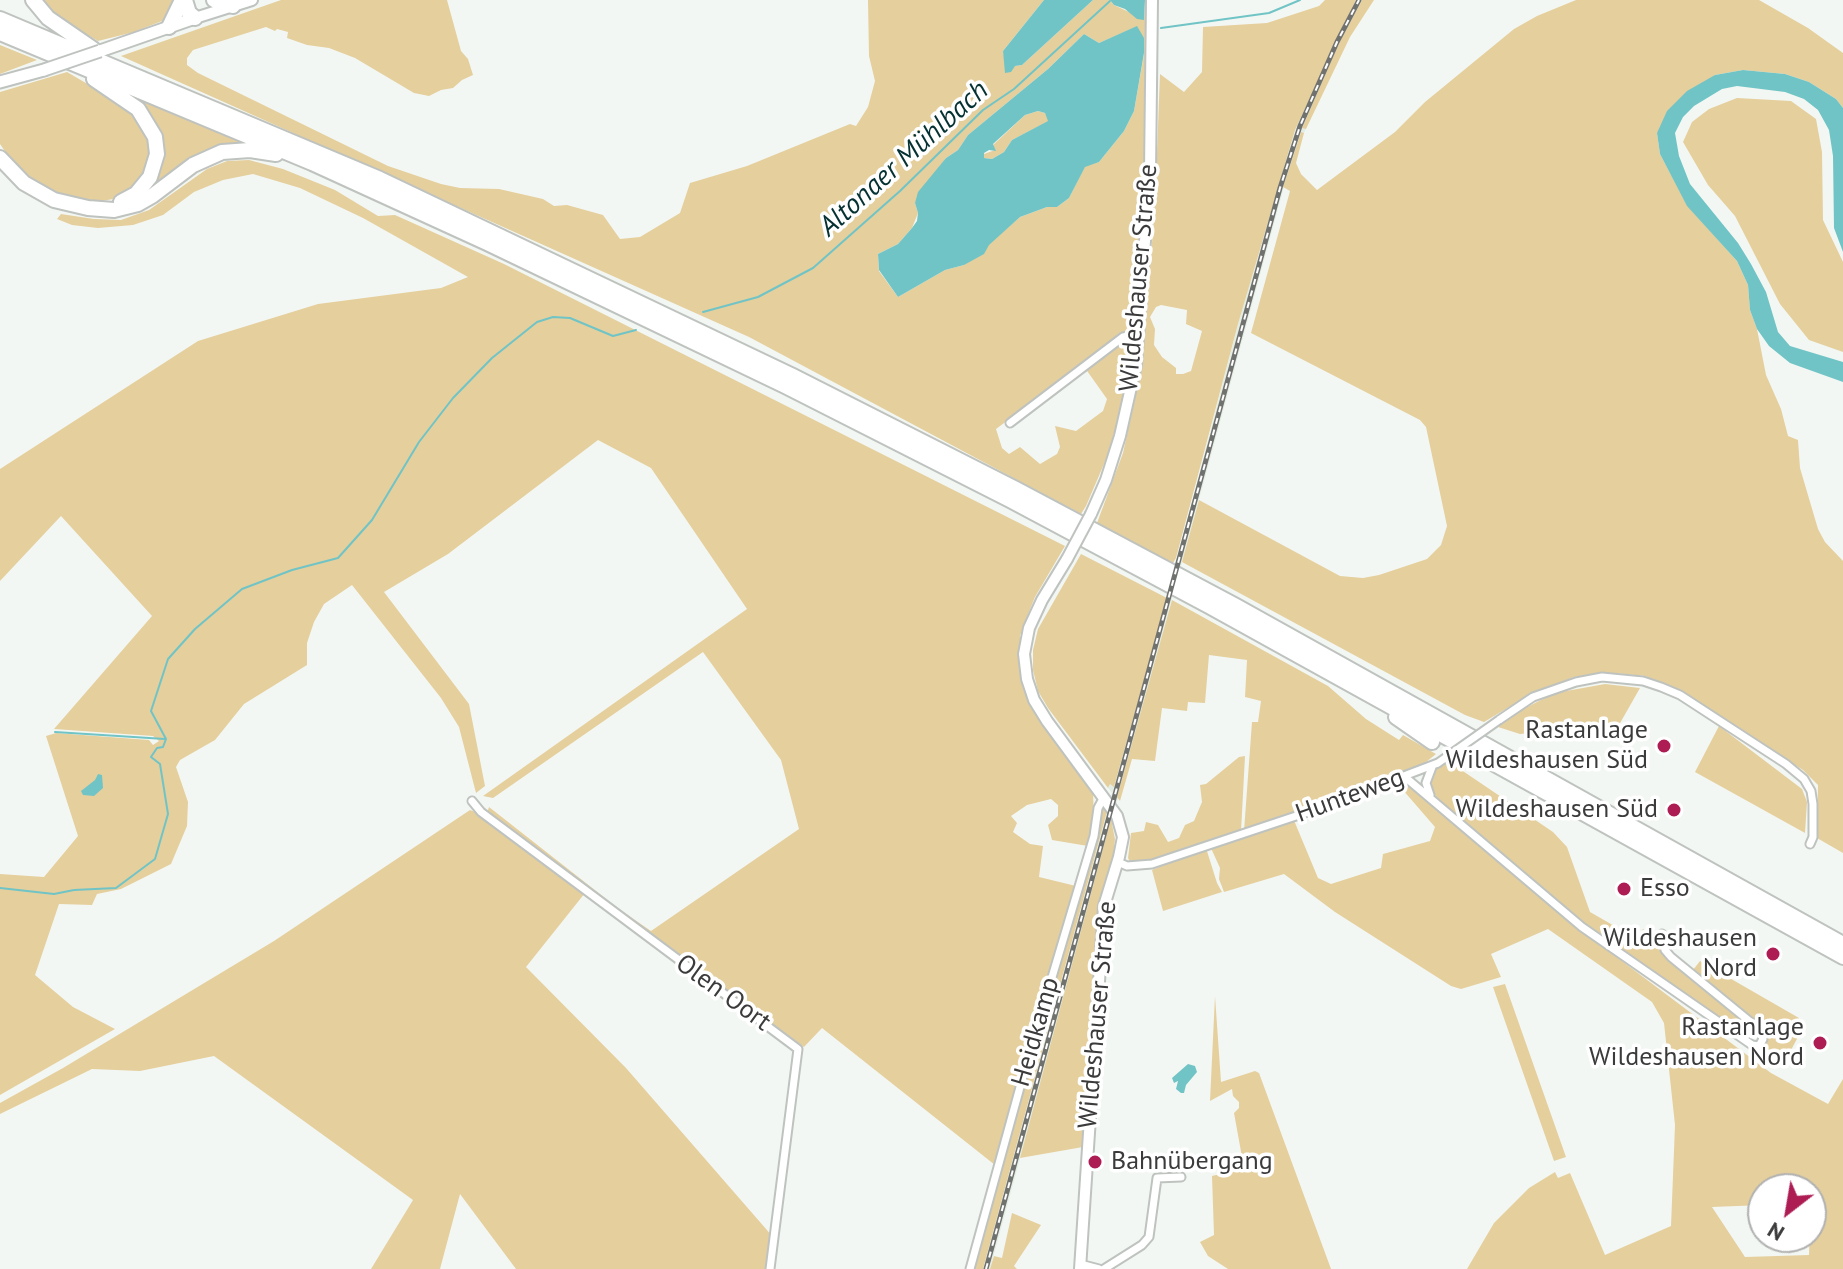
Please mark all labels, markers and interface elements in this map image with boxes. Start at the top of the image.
water label: Altonaer Mühlbach [812,74,996,244]
street label: Wildeshauser Straße [1114,163,1164,393]
place label: Rastanlage Wildeshausen Süd [1446,715,1648,776]
marker: Rastanlage Wildeshausen Süd [1655,737,1673,755]
street label: Hunteweg [1292,762,1408,830]
place label: Wildeshausen Süd [1456,794,1658,826]
marker: Wildeshausen Süd [1665,801,1683,819]
place label: Esso [1640,873,1690,905]
marker: Esso [1615,880,1633,898]
street label: Wildeshauser Straße [1073,900,1123,1130]
place label: Wildeshausen Nord [1603,923,1757,984]
marker: Wildeshausen Nord [1764,945,1782,963]
street label: Olen Oort [669,948,777,1038]
street label: Heidkamp [1006,974,1066,1090]
place label: Rastanlage Wildeshausen Nord [1589,1012,1804,1074]
marker: Rastanlage Wildeshausen Nord [1811,1034,1829,1052]
place label: Bahnübergang [1111,1146,1273,1178]
marker: Bahnübergang [1086,1153,1104,1171]
north arrow [1747,1173,1827,1253]
text: N [1762,1216,1789,1248]

